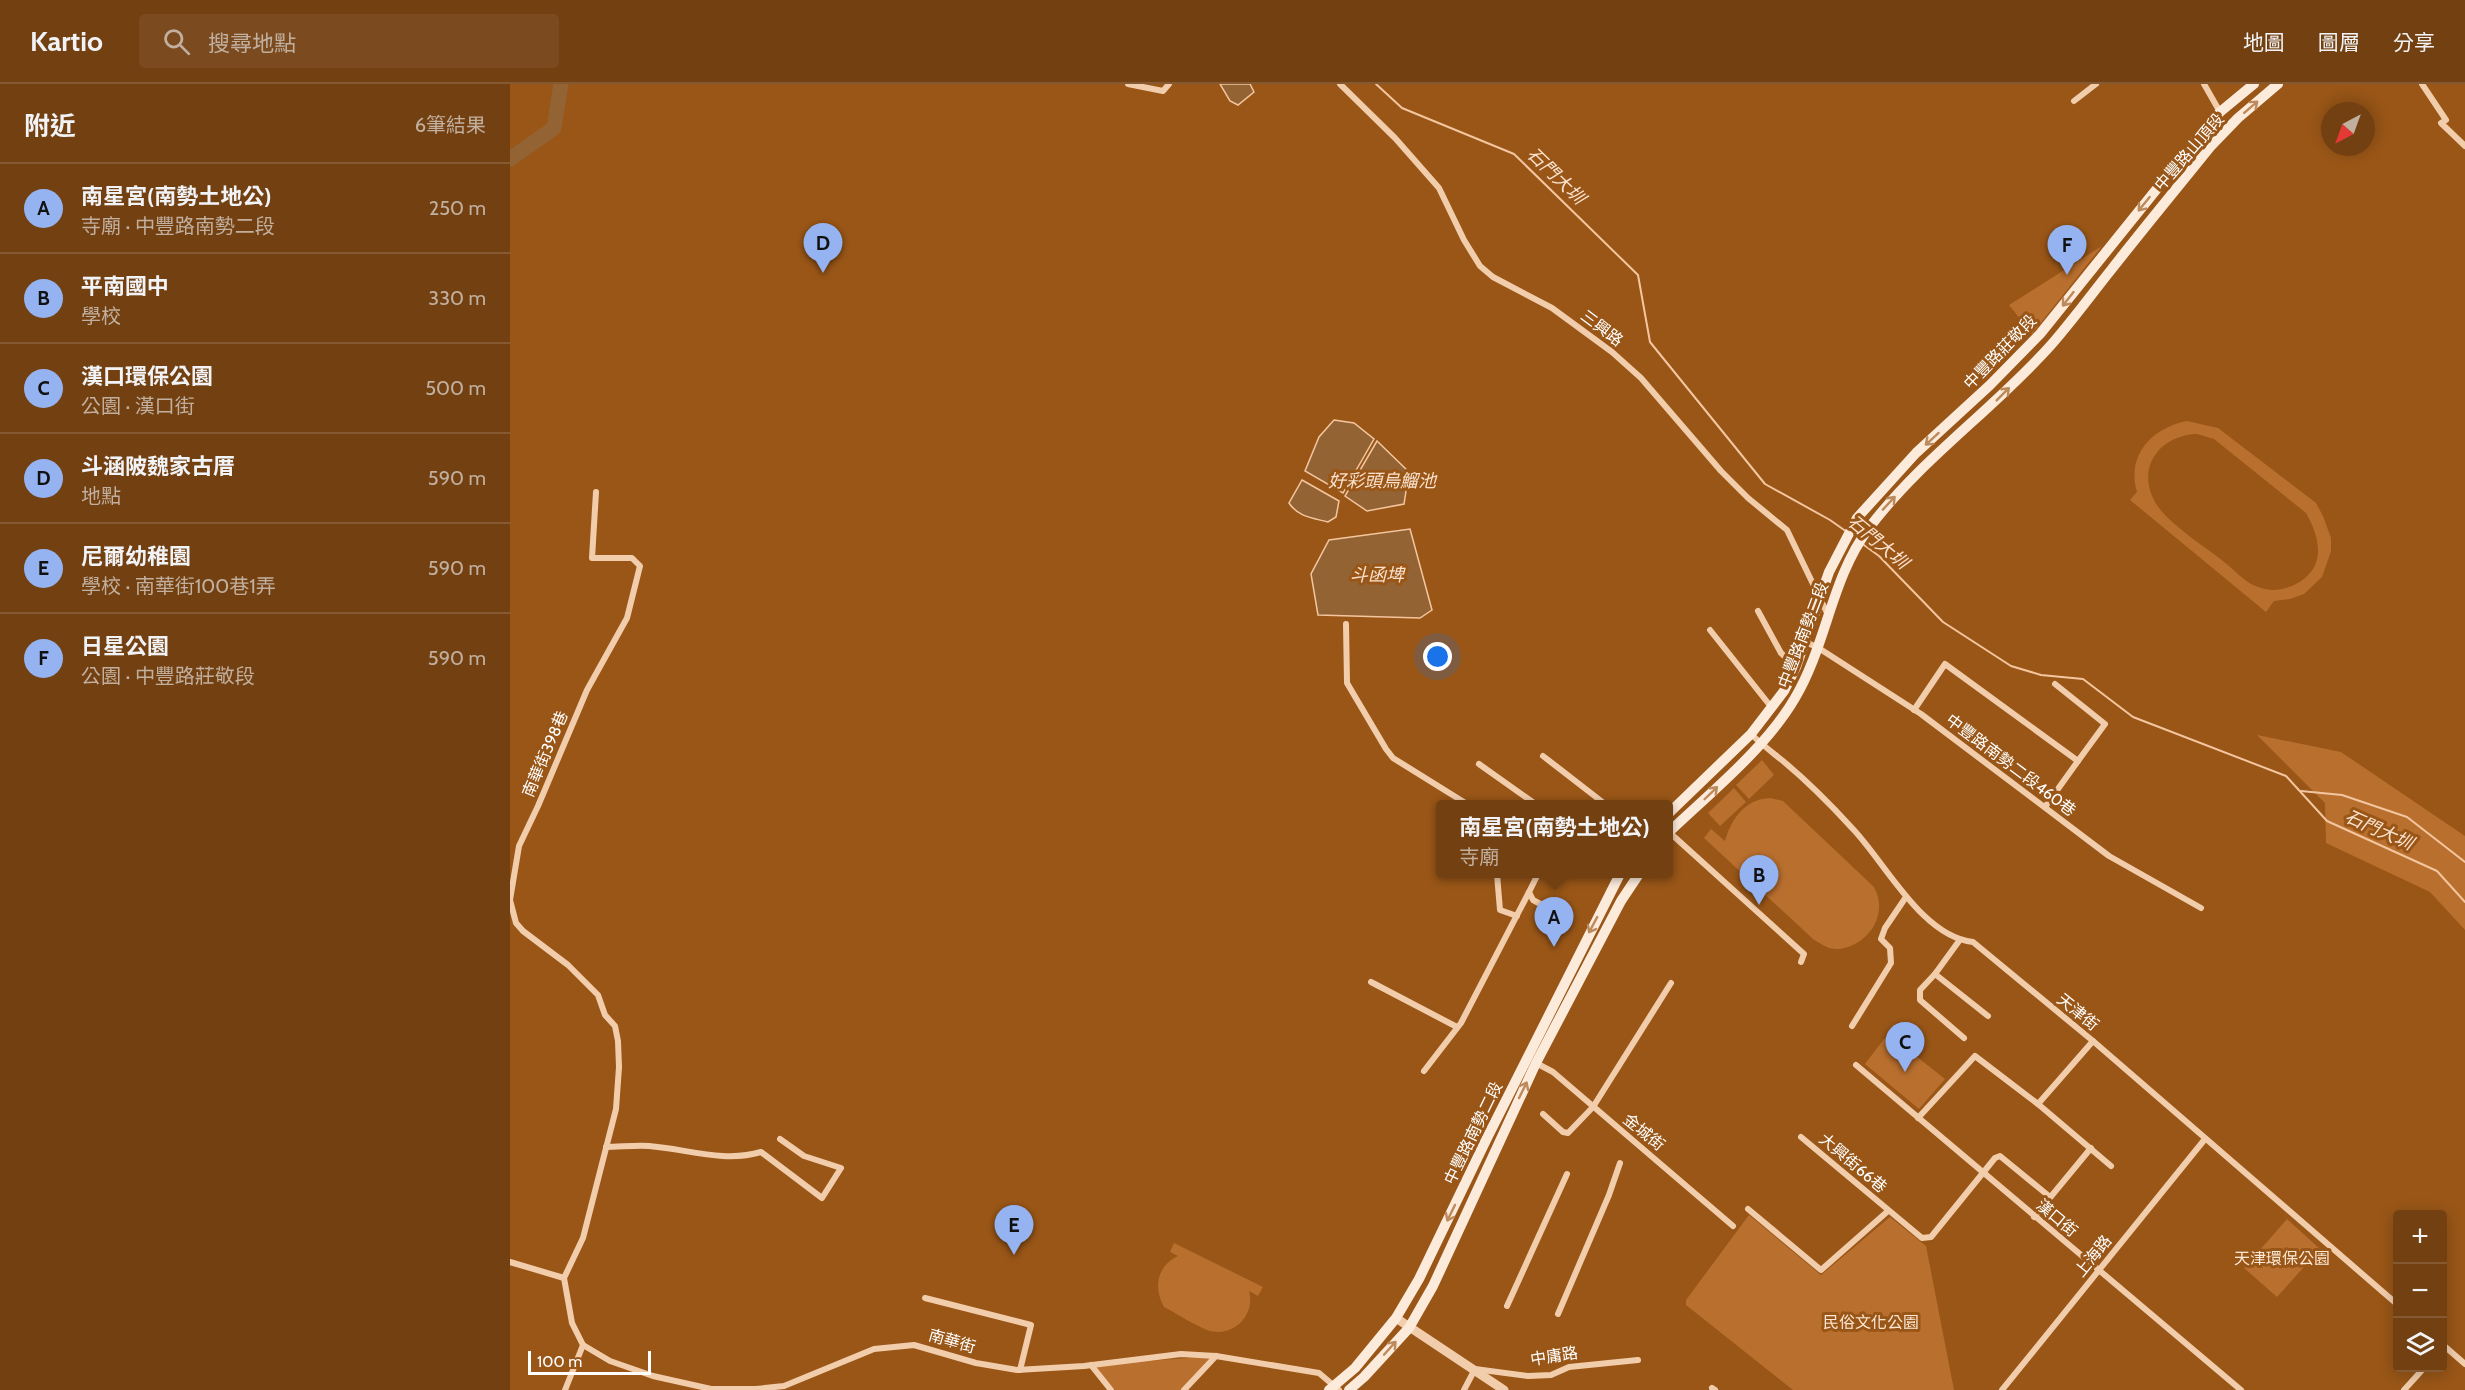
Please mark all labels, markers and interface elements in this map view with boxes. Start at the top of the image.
search box [139,14,559,68]
text: Kartio [30,24,103,58]
icon: search [160,25,193,58]
text: 搜尋地點 [208,30,296,57]
text: 地圖 [2243,30,2285,55]
text: 圖層 [2318,30,2360,55]
text: 分享 [2393,30,2435,55]
one-way arrow [2243,100,2258,114]
north arrow [2321,102,2375,156]
text: 附近 [24,110,76,142]
street label: 中豐路山頂段 [2150,110,2228,194]
text: 6筆結果 [415,113,486,137]
water label: 石門大圳 [1522,143,1592,211]
text: 南星宮(南勢土地公) [81,183,271,210]
text: A [37,196,50,220]
text: 250 m [429,196,486,220]
one-way arrow [2137,196,2151,211]
text: 寺廟 · 中豐路南勢二段 [81,214,275,238]
pin: D [804,224,842,273]
pin: F [2048,226,2086,275]
text: 平南國中 [81,273,169,300]
text: B [37,286,50,310]
text: 330 m [428,286,486,310]
one-way arrow [2061,291,2074,307]
text: 學校 [81,304,121,328]
street label: 三興路 [1577,306,1627,350]
street label: 中豐路莊敬段 [1960,311,2040,393]
text: 漢口環保公園 [81,363,213,390]
text: C [37,376,50,400]
text: 500 m [425,376,486,400]
one-way arrow [1996,387,2011,401]
text: 公園 · 漢口街 [81,394,195,418]
one-way arrow [1925,432,1940,446]
text: 斗涵陂魏家古厝 [81,453,235,480]
text: D [36,466,51,490]
text: 590 m [428,466,486,490]
water label: 好彩頭烏鰡池 [1328,470,1438,492]
text: 地點 [81,484,121,508]
one-way arrow [1882,496,1897,511]
water label: 石門大圳 [1843,510,1915,575]
text: 尼爾幼稚園 [81,543,191,570]
text: E [38,556,49,580]
text: 590 m [428,556,486,580]
water label: 斗函埤 [1350,564,1406,586]
text: 學校 · 南華街100巷1弄 [81,574,276,598]
street label: 中豐路南勢二段 [1774,579,1832,691]
text: 日星公園 [81,633,169,660]
your location [1423,642,1452,671]
text: F [38,646,49,670]
text: 590 m [428,646,486,670]
text: 公園 · 中豐路莊敬段 [81,664,255,688]
street label: 南華街398巷 [518,708,572,800]
street label: 中豐路南勢二段460巷 [1942,710,2080,820]
one-way arrow [1703,786,1718,800]
popup [1436,800,1673,878]
water label: 石門大圳 [2342,805,2419,856]
text: 南星宮(南勢土地公) [1459,814,1650,841]
text: 寺廟 [1459,845,1499,869]
pin: B [1740,856,1778,905]
pin: A [1534,898,1574,947]
one-way arrow [1587,916,1599,933]
street label: 天津街 [2053,990,2103,1034]
pin: C [1886,1022,1924,1072]
street label: 中豐路南勢二段 [1440,1078,1506,1188]
one-way arrow [1518,1081,1530,1099]
street label: 金城街 [1619,1110,1669,1154]
street label: 大興街66巷 [1815,1129,1891,1197]
street label: 漢口街 [2033,1195,2081,1241]
one-way arrow [1444,1204,1456,1222]
pin: E [994,1206,1034,1255]
map controls [2393,1210,2447,1372]
button: + [2393,1210,2447,1264]
street label: 上海路 [2071,1231,2115,1281]
park label: 天津環保公園 [2234,1249,2330,1268]
button: − [2393,1264,2447,1318]
park label: 民俗文化公園 [1823,1313,1919,1332]
button: layers [2393,1318,2447,1372]
street label: 南華街 [926,1325,978,1357]
one-way arrow [1383,1341,1397,1356]
street label: 中庸路 [1529,1343,1579,1369]
scale bar [528,1348,651,1376]
text: 100 m [537,1352,582,1371]

